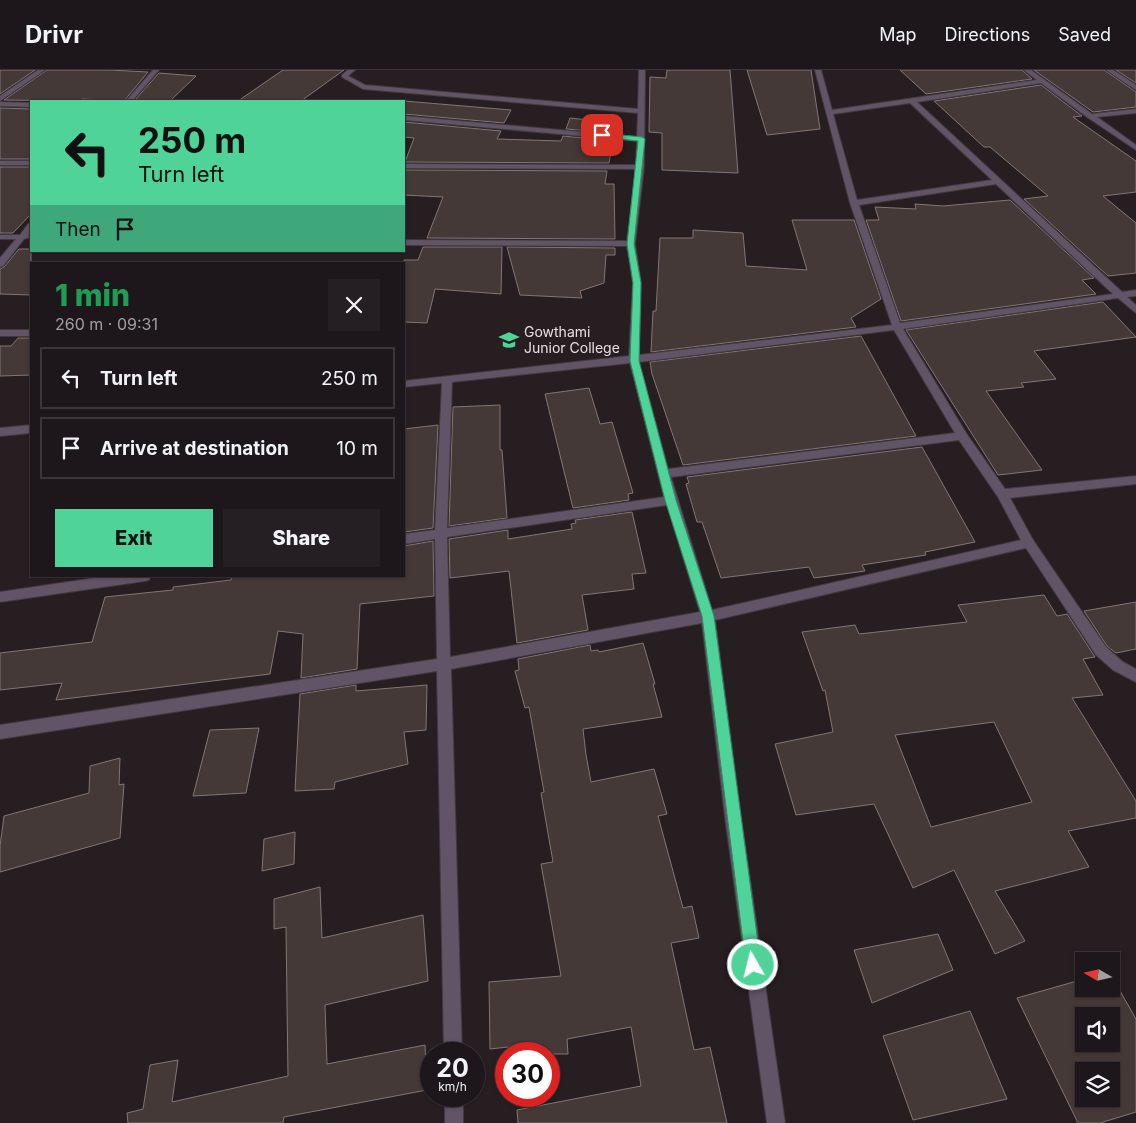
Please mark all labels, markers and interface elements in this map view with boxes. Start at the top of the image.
text: Drivr [25,20,83,49]
text: Map [879,24,917,45]
text: Directions [945,24,1030,45]
text: Saved [1058,24,1111,45]
pin [581,114,623,156]
text: 250 m [138,119,246,161]
icon: left [55,120,120,185]
icon: arrive [588,121,616,149]
text: Turn left [138,161,224,187]
icon: arrive [111,215,139,243]
text: Then [55,218,101,241]
text: 1 min [55,277,130,313]
button: close [328,279,380,331]
text: 260 m · 09:31 [55,314,158,334]
place label: Gowthami Junior College [524,323,620,356]
school or university icon: Gowthami Junior College [498,329,520,351]
icon: left [57,364,85,392]
text: Turn left [100,367,178,390]
text: 250 m [321,367,378,390]
icon: arrive [57,434,85,462]
text: Arrive at destination [100,437,289,460]
text: 10 m [336,437,378,460]
button: Exit [55,509,213,567]
button: Share [223,509,380,567]
position arrow [726,938,778,990]
north arrow [1075,952,1120,998]
map controls [1075,952,1120,1107]
button: sound [1075,1007,1120,1052]
speed limit sign: 30 [495,1042,560,1107]
text: 20 [436,1053,469,1083]
button: layers [1075,1062,1120,1107]
text: km/h [438,1079,467,1094]

